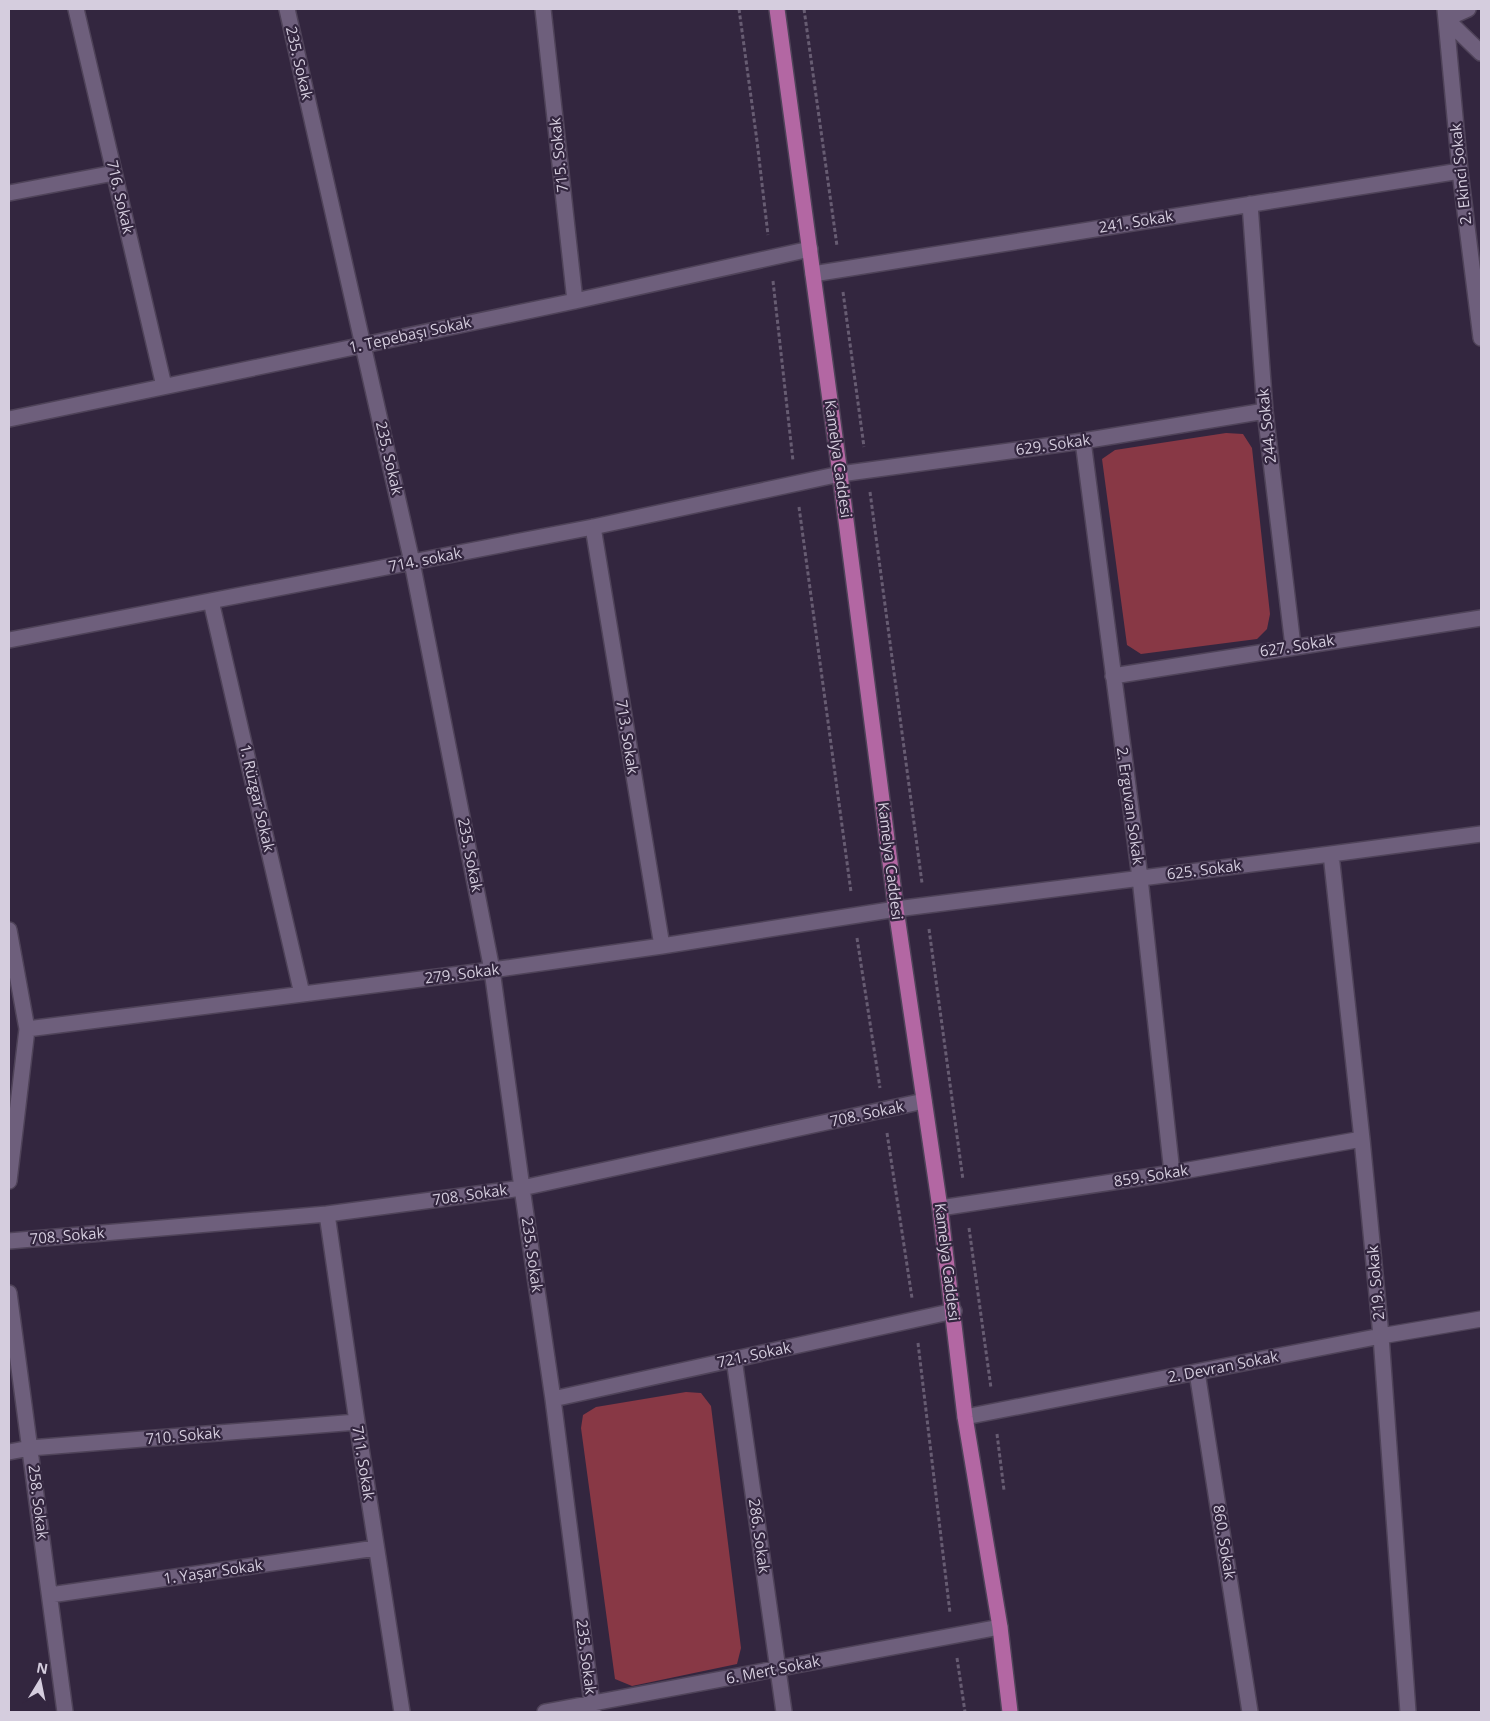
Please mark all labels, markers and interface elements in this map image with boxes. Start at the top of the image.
street label: 235. Sokak [282,24,318,102]
street label: 715. Sokak [544,117,572,193]
street label: 2. Ekinci Sokak [1445,122,1475,226]
street label: 716. Sokak [103,158,139,236]
street label: 241. Sokak [1097,205,1175,237]
street label: 1. Tepebaşı Sokak [347,311,473,357]
street label: 244. Sokak [1252,388,1280,464]
street label: Kamelya Caddesi [821,399,857,519]
street label: 235. Sokak [372,419,408,497]
street label: 629. Sokak [1014,429,1091,459]
street label: 714. sokak [387,542,463,576]
street label: 627. Sokak [1258,629,1336,661]
street label: 713. Sokak [612,698,644,776]
street label: 1. Rüzgar Sokak [236,742,280,854]
street label: 2. Erguvan Sokak [1113,746,1149,866]
street label: Kamelya Caddesi [874,801,908,921]
street label: 235. Sokak [454,816,488,894]
street label: 625. Sokak [1165,855,1242,883]
street label: 279. Sokak [423,959,500,987]
street label: 708. Sokak [828,1095,906,1131]
street label: 859. Sokak [1112,1159,1190,1191]
street label: 708. Sokak [431,1179,508,1209]
street label: Kamelya Caddesi [931,1202,965,1322]
street label: 235. Sokak [518,1216,548,1293]
street label: 708. Sokak [29,1222,105,1248]
street label: 219. Sokak [1362,1245,1388,1321]
street label: 721. Sokak [715,1336,793,1372]
street label: 2. Devran Sokak [1166,1345,1280,1387]
street label: 710. Sokak [145,1422,221,1448]
street label: 711. Sokak [348,1424,380,1502]
street label: 258. Sokak [25,1463,53,1540]
street label: 286. Sokak [745,1497,775,1574]
street label: 860. Sokak [1209,1503,1241,1581]
street label: 1. Yaşar Sokak [162,1554,264,1588]
street label: 235. Sokak [573,1618,601,1695]
street label: 6. Mert Sokak [724,1650,821,1688]
north arrow [15,1656,65,1706]
text: N [35,1657,50,1678]

